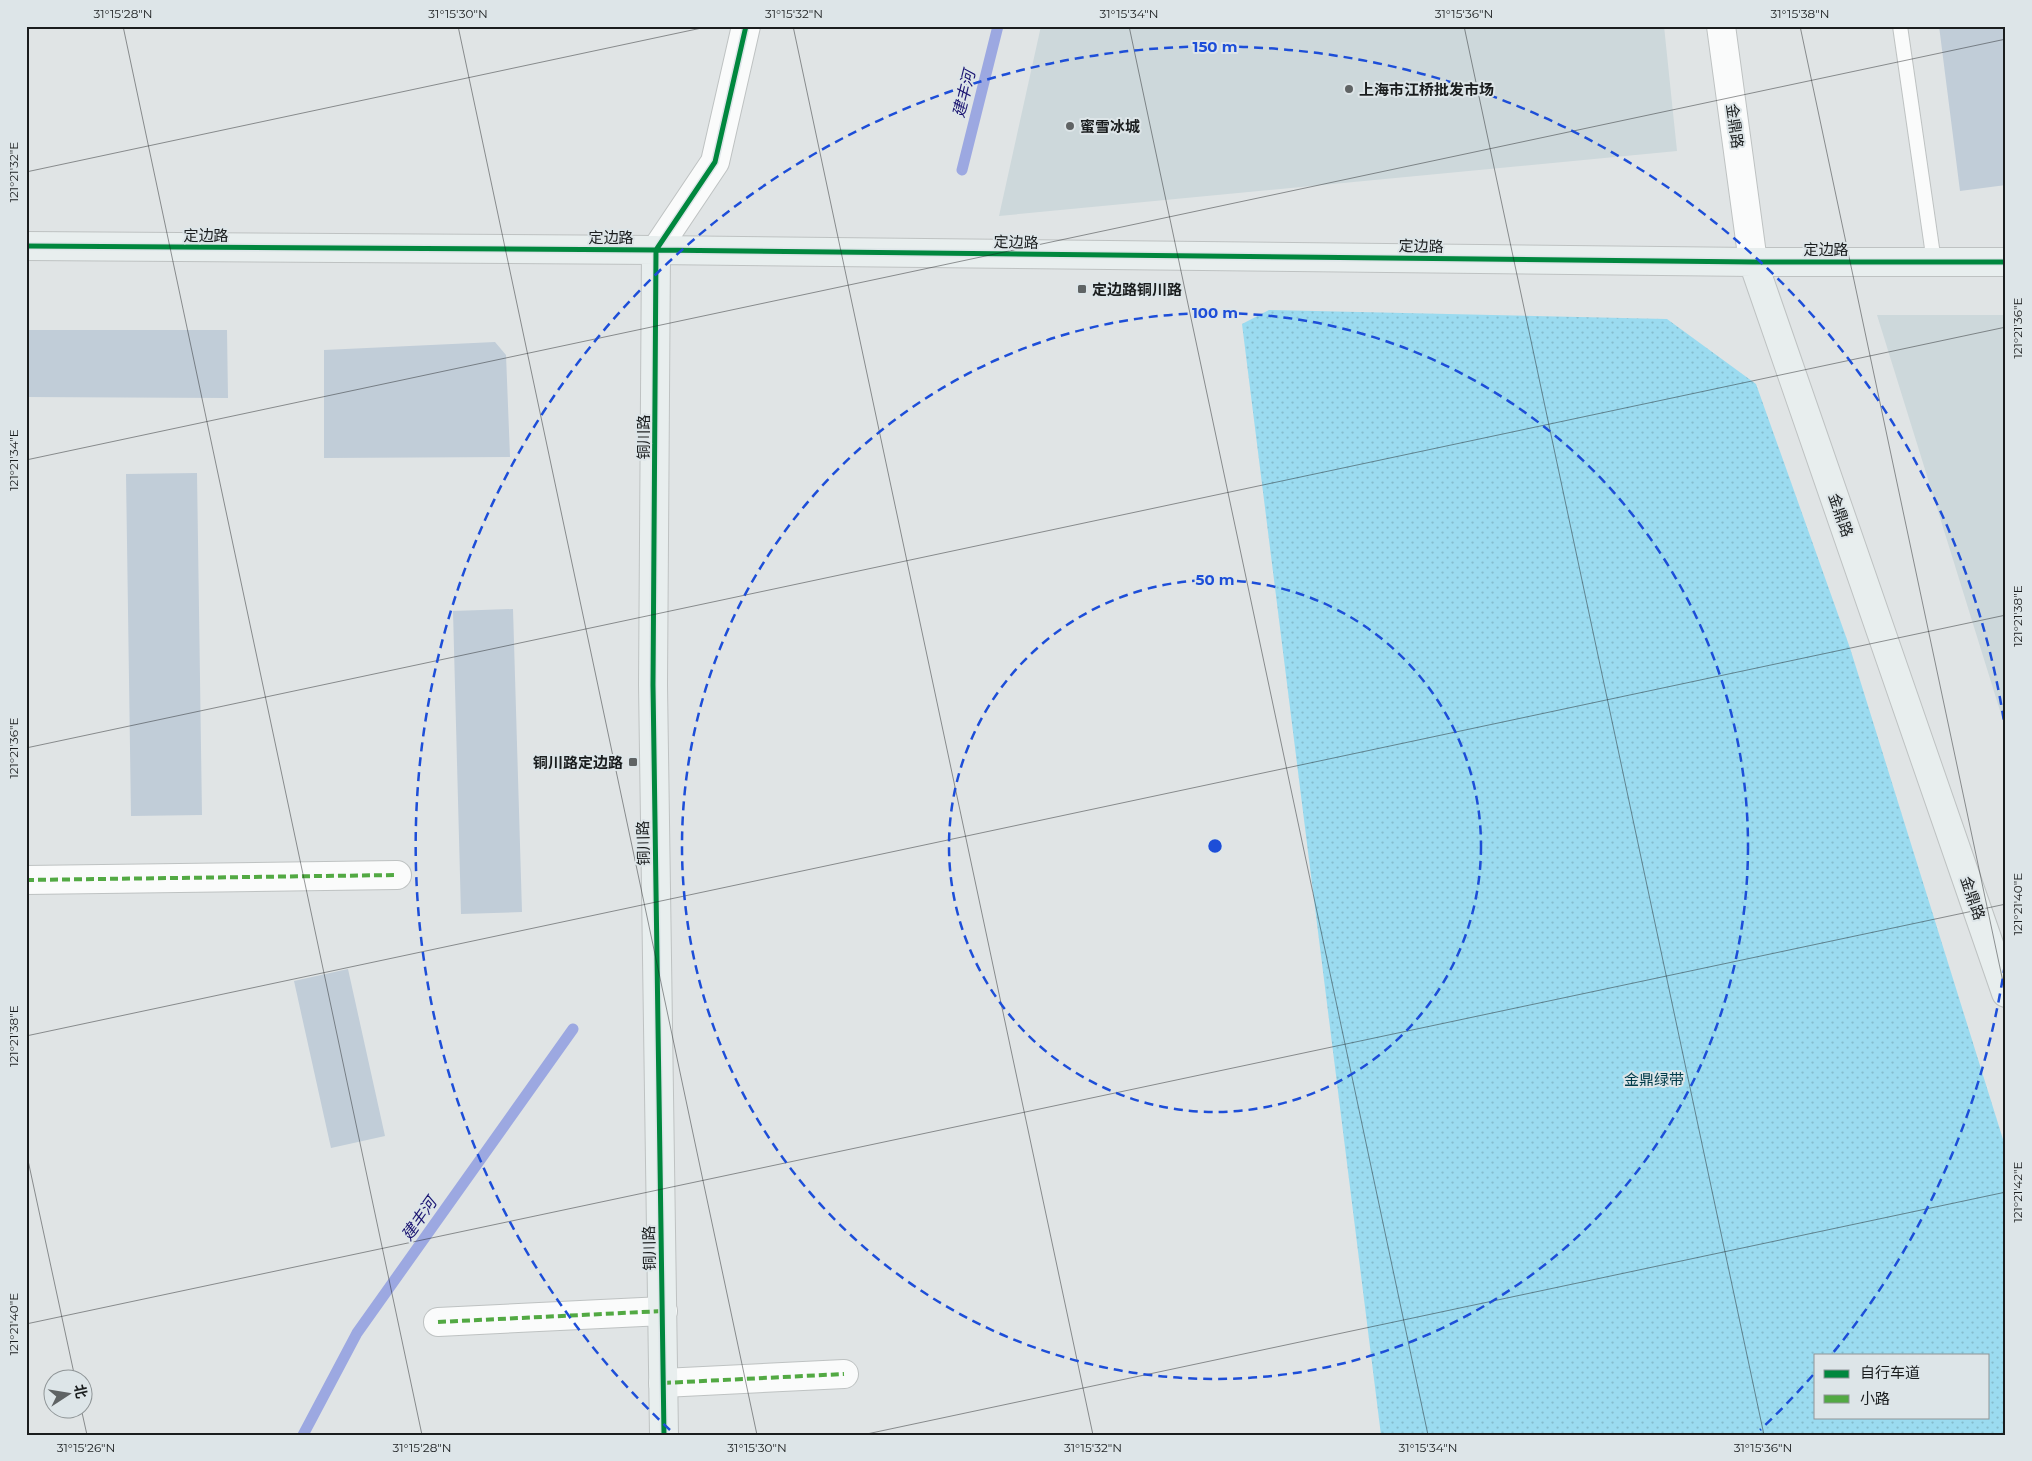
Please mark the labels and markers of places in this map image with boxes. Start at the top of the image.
place label: 上海市江桥批发市场 [1359,80,1494,99]
marker: 上海市江桥批发市场 [1343,83,1355,95]
place label: 蜜雪冰城 [1080,117,1140,136]
marker: 蜜雪冰城 [1064,120,1076,132]
place label: 定边路铜川路 [1092,280,1182,299]
marker: 定边路铜川路 [1076,283,1088,295]
place label: 铜川路定边路 [533,753,623,772]
marker: 铜川路定边路 [627,756,639,768]
centre of rings [1206,837,1224,855]

